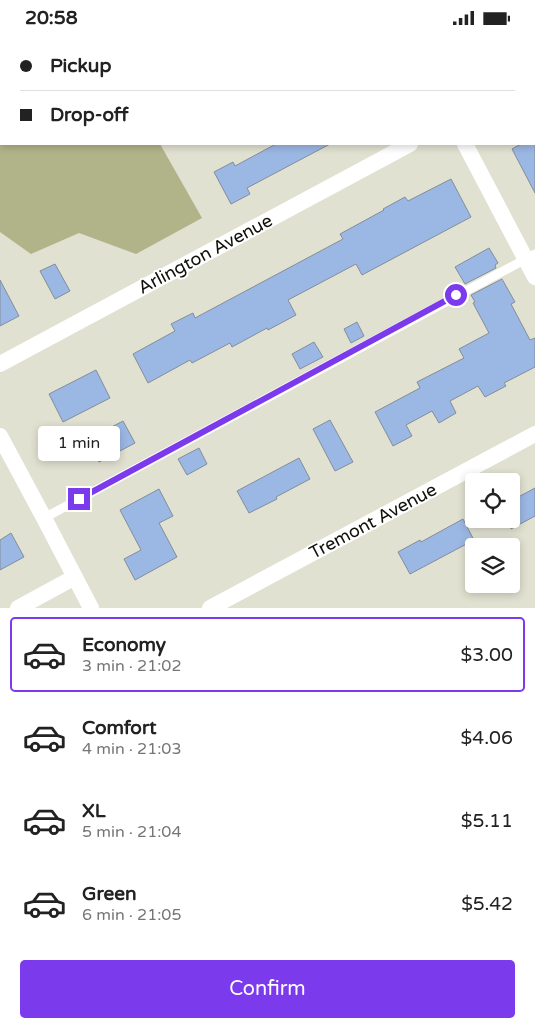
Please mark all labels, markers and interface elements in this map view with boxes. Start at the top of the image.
text: 20:58 [25,7,78,29]
text: Pickup [50,55,111,77]
text: Drop-off [50,104,129,126]
street label: Arlington Avenue [134,209,276,299]
route start [445,284,467,306]
callout: 1 min [38,427,120,461]
text: 1 min [58,433,100,453]
map controls [465,473,520,593]
button: locate [465,473,520,528]
street label: Tremont Avenue [306,478,440,564]
route end [68,488,90,510]
button: layers [465,538,520,593]
icon: car [22,632,67,677]
text: Economy [82,634,166,656]
text: $3.00 [461,644,513,666]
text: 3 min · 21:02 [82,656,181,676]
icon: car [22,715,67,760]
text: Comfort [82,717,156,739]
text: $4.06 [461,727,513,749]
text: 4 min · 21:03 [82,739,181,759]
icon: car [22,798,67,843]
text: XL [82,800,106,822]
text: $5.11 [461,810,513,832]
text: 5 min · 21:04 [82,822,181,842]
icon: car [22,881,67,926]
text: Green [82,883,136,905]
text: $5.42 [461,893,513,915]
text: 6 min · 21:05 [82,905,181,925]
button: Confirm [20,960,515,1018]

